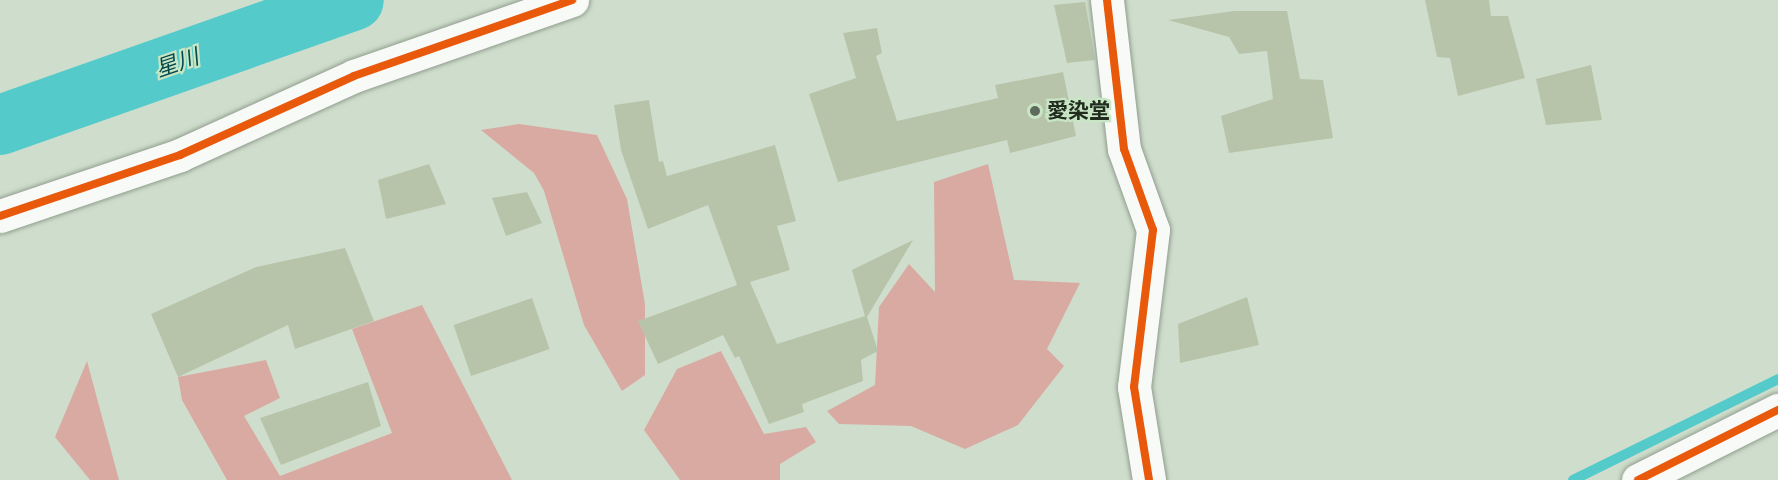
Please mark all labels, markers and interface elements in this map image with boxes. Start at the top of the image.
water label: 星川 [152,43,202,83]
place label: 愛染堂 [1047,98,1110,124]
marker: 愛染堂 [1028,104,1042,118]

